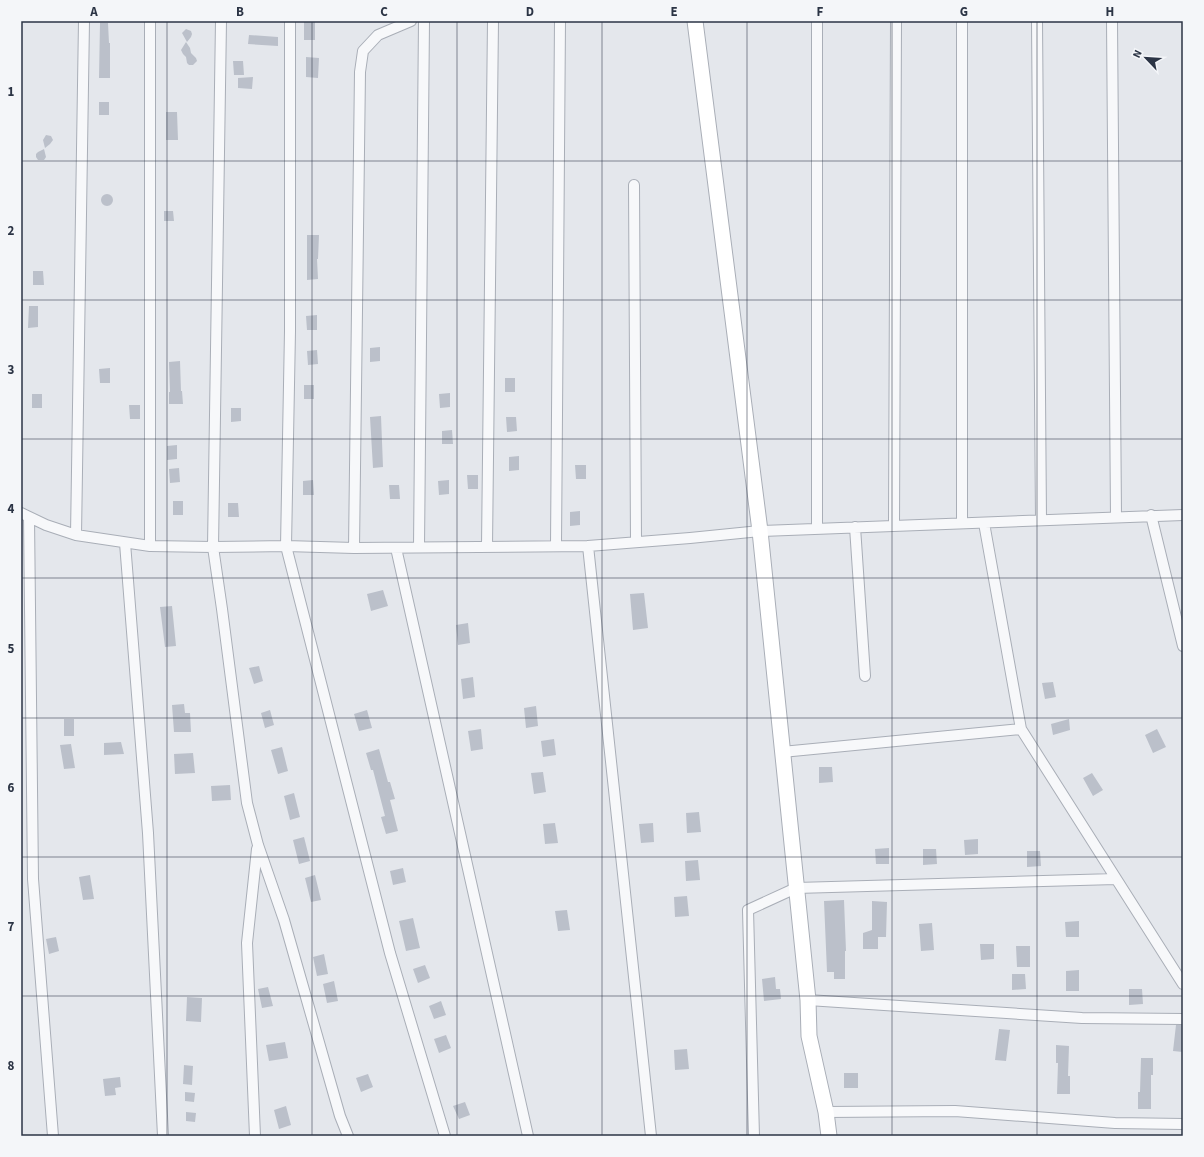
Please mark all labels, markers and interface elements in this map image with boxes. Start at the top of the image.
text: A [89,3,98,21]
text: B [236,3,244,21]
text: C [380,3,388,21]
text: D [526,3,534,21]
text: E [670,3,678,21]
text: F [817,3,824,21]
text: G [960,3,968,21]
text: H [1106,3,1114,21]
north arrow [1126,38,1166,78]
text: N [1129,47,1146,60]
text: 1 [8,83,15,101]
text: 2 [8,222,15,240]
text: 3 [8,361,15,379]
text: 4 [8,500,15,518]
text: 5 [8,640,15,658]
text: 6 [8,779,15,797]
text: 7 [8,918,15,936]
text: 8 [8,1057,15,1075]

